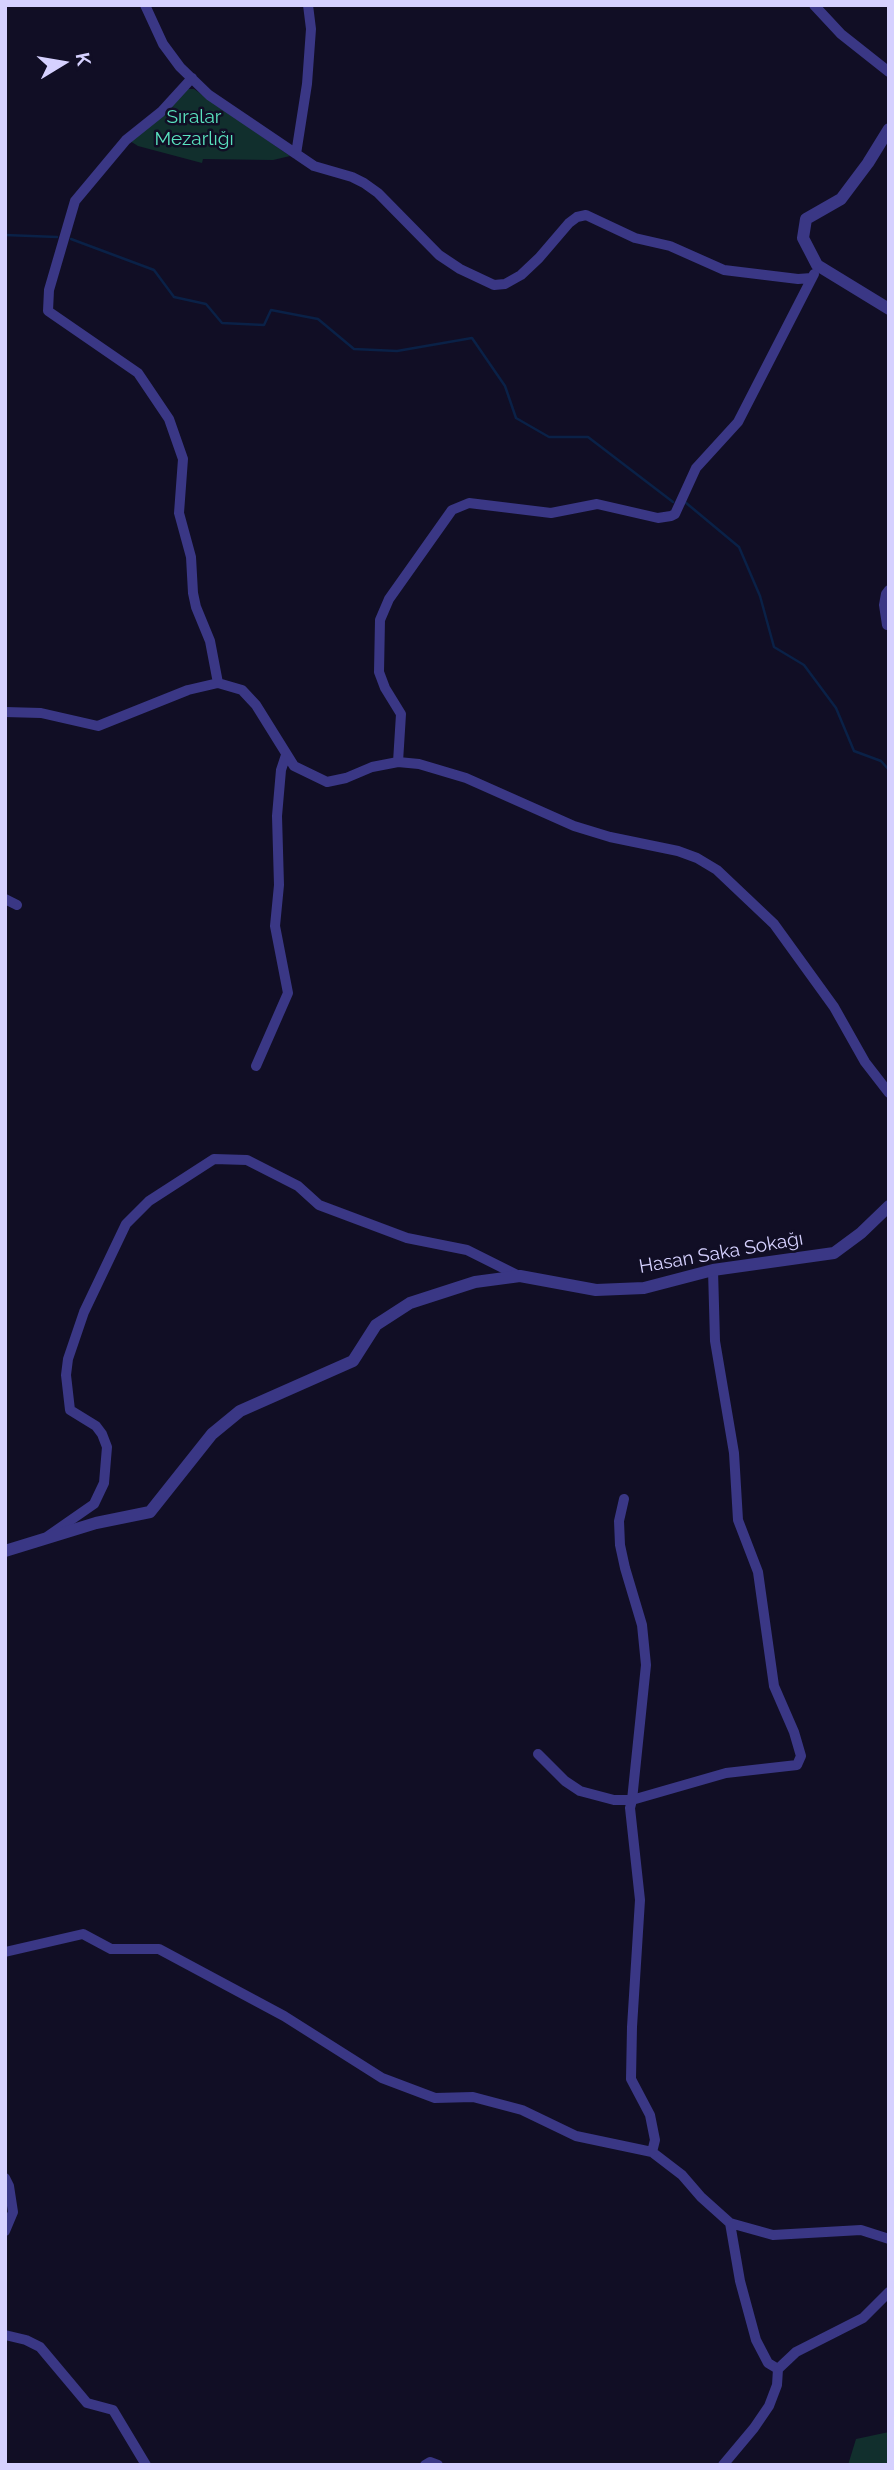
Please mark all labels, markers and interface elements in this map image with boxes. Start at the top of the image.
north arrow [28,28,98,98]
text: K [72,51,96,67]
park label: Sıralar Mezarlığı [154,106,234,150]
street label: Hasan Saka Sokağı [637,1227,805,1279]

